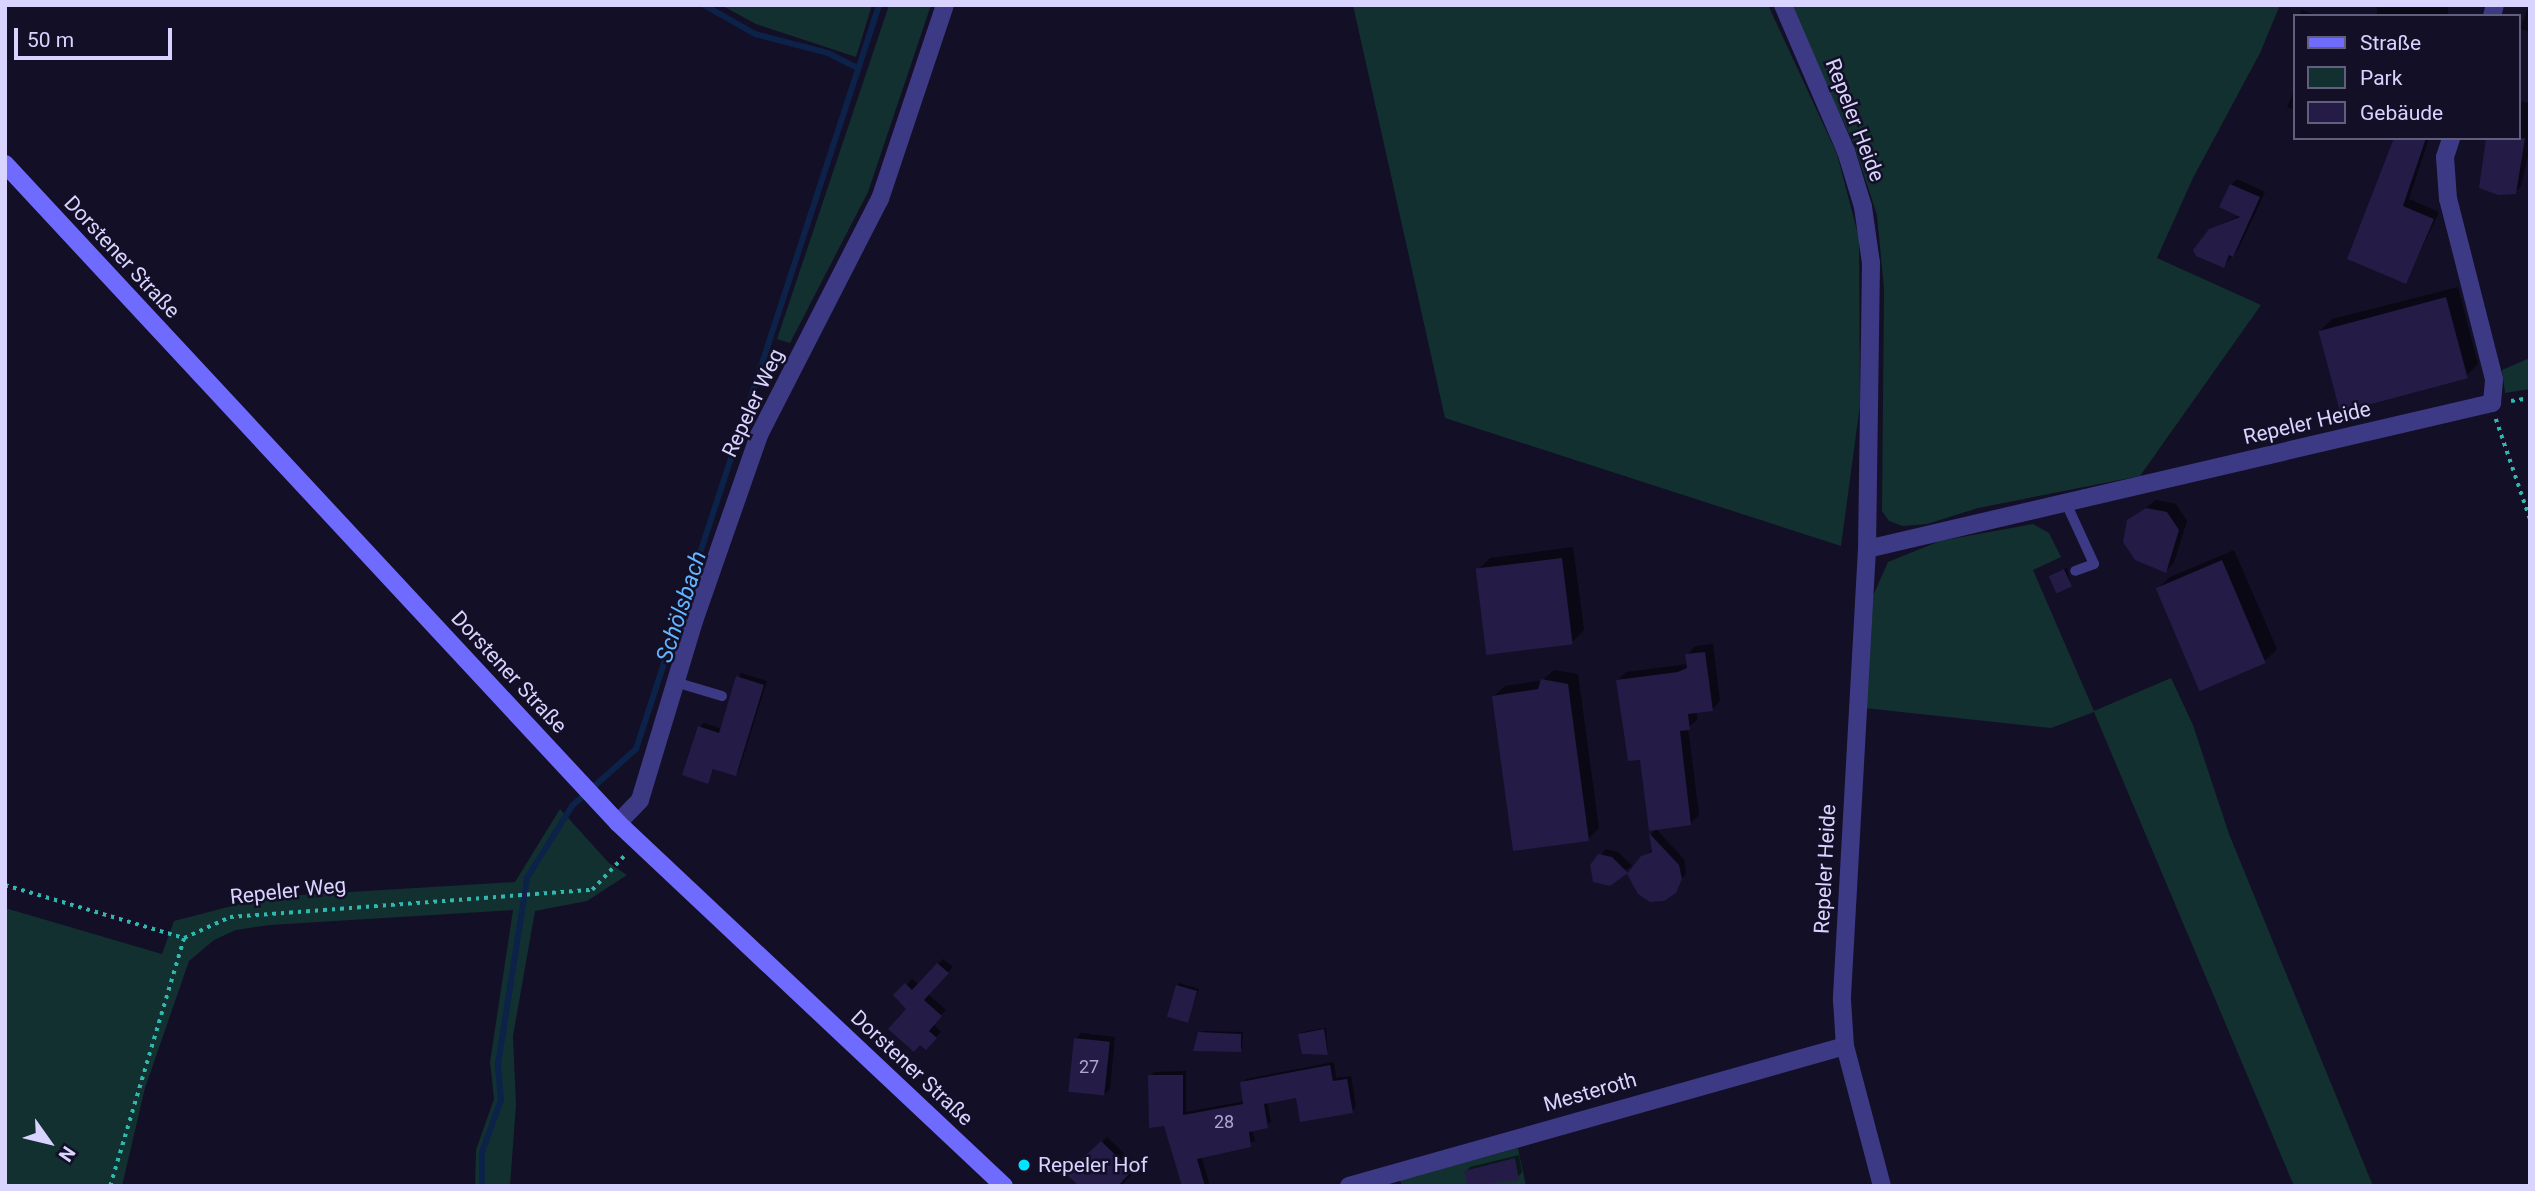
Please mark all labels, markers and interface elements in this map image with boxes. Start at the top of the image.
scale bar [18,14,175,58]
legend [2294,14,2521,140]
text: 50 m [27,28,74,52]
text: Straße [2360,31,2421,55]
street label: Repeler Heide [1820,55,1890,185]
text: Park [2360,66,2402,90]
text: Gebäude [2360,101,2443,125]
street label: Dorstener Straße [59,191,185,323]
street label: Repeler Weg [717,345,789,461]
street label: Repeler Heide [2241,396,2373,450]
water label: Schölsbach [651,548,713,666]
street label: Dorstener Straße [446,606,572,738]
street label: Repeler Heide [1809,804,1841,934]
street label: Repeler Weg [229,872,347,910]
street label: Dorstener Straße [846,1005,978,1131]
house number: 27 [1079,1056,1099,1078]
street label: Mesteroth [1541,1067,1639,1117]
north arrow [14,1107,84,1177]
house number: 28 [1214,1111,1234,1133]
text: N [54,1142,80,1166]
place label: Repeler Hof [1038,1152,1148,1178]
marker: Repeler Hof [1016,1157,1032,1173]

